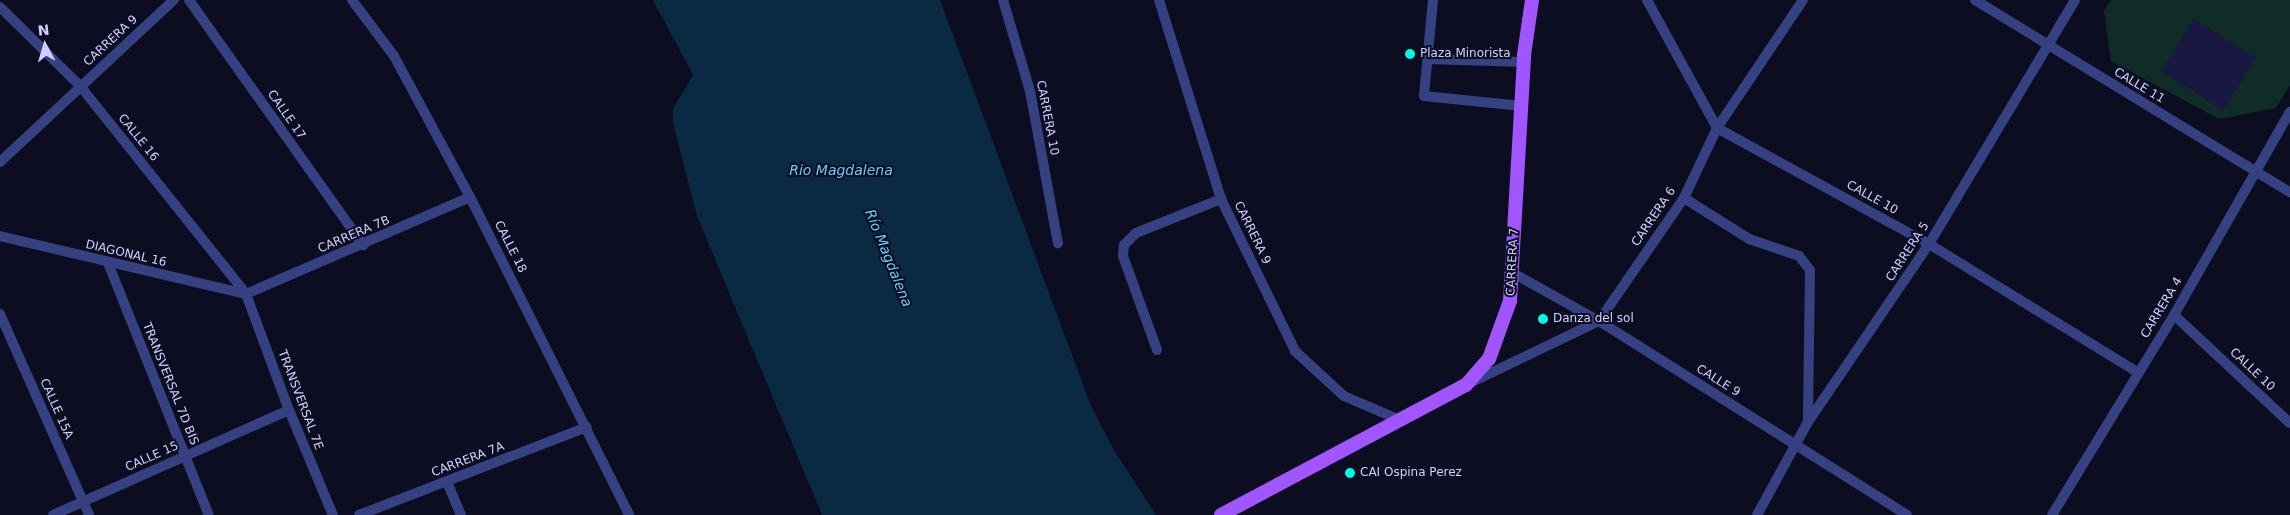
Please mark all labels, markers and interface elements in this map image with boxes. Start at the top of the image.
street label: CARRERA 9 [81,12,141,70]
north arrow [20,20,70,70]
text: N [37,22,50,39]
place label: Plaza Minorista [1420,47,1511,61]
marker: Plaza Minorista [1404,48,1416,60]
street label: CALLE 11 [2111,65,2167,107]
street label: CARRERA 10 [1033,79,1061,157]
street label: CALLE 17 [264,88,308,142]
street label: CALLE 16 [115,111,161,165]
water label: Rio Magdalena [789,162,893,178]
street label: CALLE 10 [1844,178,1900,218]
street label: CARRERA 6 [1629,185,1679,249]
street label: CARRERA 9 [1231,199,1273,267]
water label: Río Magdalena [862,207,916,309]
street label: CARRERA 7B [316,213,392,257]
street label: CALLE 18 [491,219,529,275]
street label: CARRERA 5 [1883,219,1933,285]
street label: CARRERA 7 [1504,227,1522,297]
street label: DIAGONAL 16 [84,238,168,270]
street label: CARRERA 4 [2138,275,2186,341]
place label: Danza del sol [1553,312,1634,326]
marker: Danza del sol [1537,313,1549,325]
street label: TRANSVERSAL 7D BIS [139,321,201,447]
street label: CALLE 10 [2226,345,2278,395]
street label: TRANSVERSAL 7E [274,348,326,452]
street label: CALLE 9 [1693,362,1743,400]
street label: CALLE 15A [36,376,76,442]
street label: CALLE 15 [123,439,181,475]
street label: CARRERA 7A [430,440,506,480]
place label: CAI Ospina Perez [1360,466,1462,480]
marker: CAI Ospina Perez [1344,467,1356,479]

